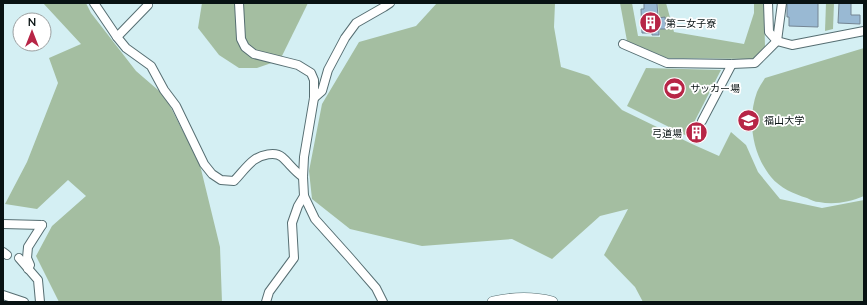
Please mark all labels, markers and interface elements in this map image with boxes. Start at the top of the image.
building icon: 第二女子寮 [637,10,663,36]
north arrow [12,12,52,52]
text: N [28,15,36,28]
place label: 第二女子寮 [666,17,716,29]
sports icon: サッカー場 [661,75,687,101]
place label: サッカー場 [690,82,740,94]
school or university icon: 福山大学 [735,107,761,133]
place label: 福山大学 [764,114,804,126]
building icon: 弓道場 [684,120,710,146]
place label: 弓道場 [652,127,682,139]

